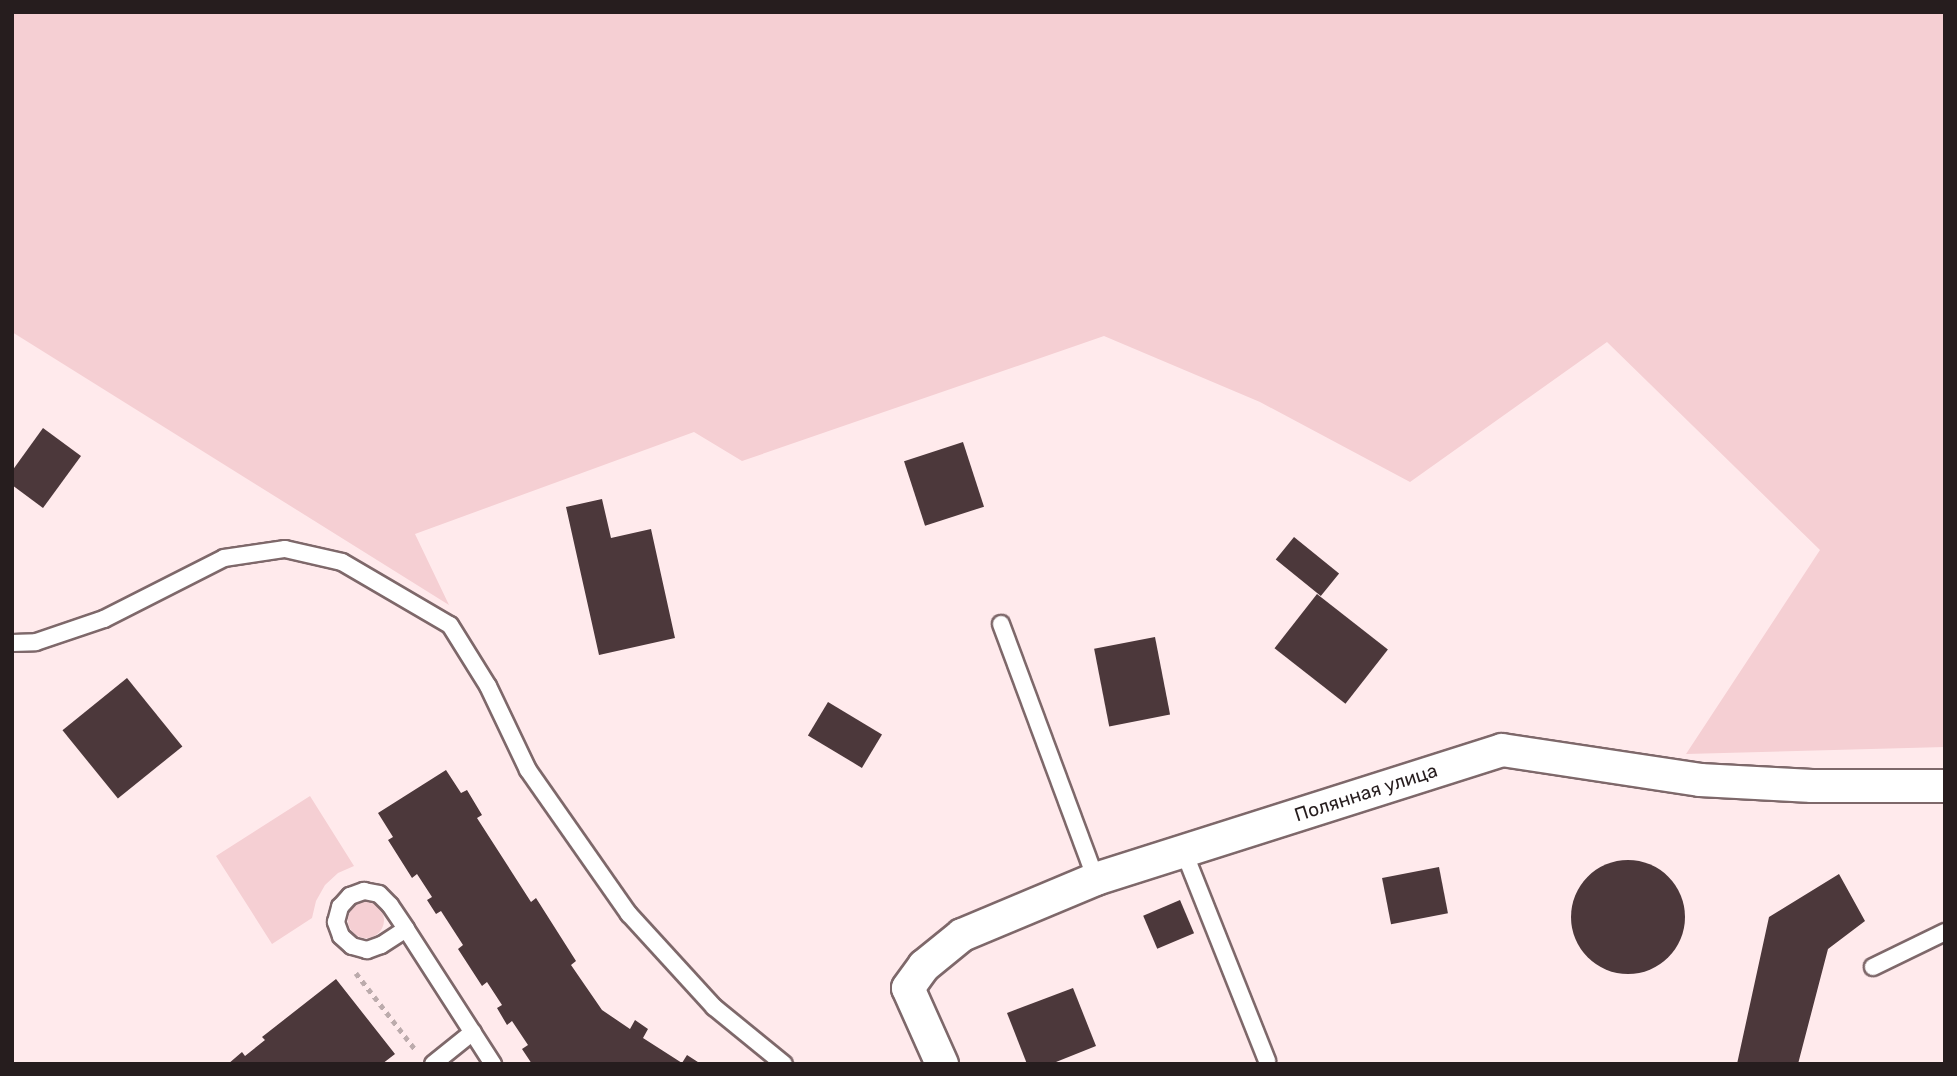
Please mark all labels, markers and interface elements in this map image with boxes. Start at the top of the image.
street label: Полянная улица [1292,759,1440,827]

